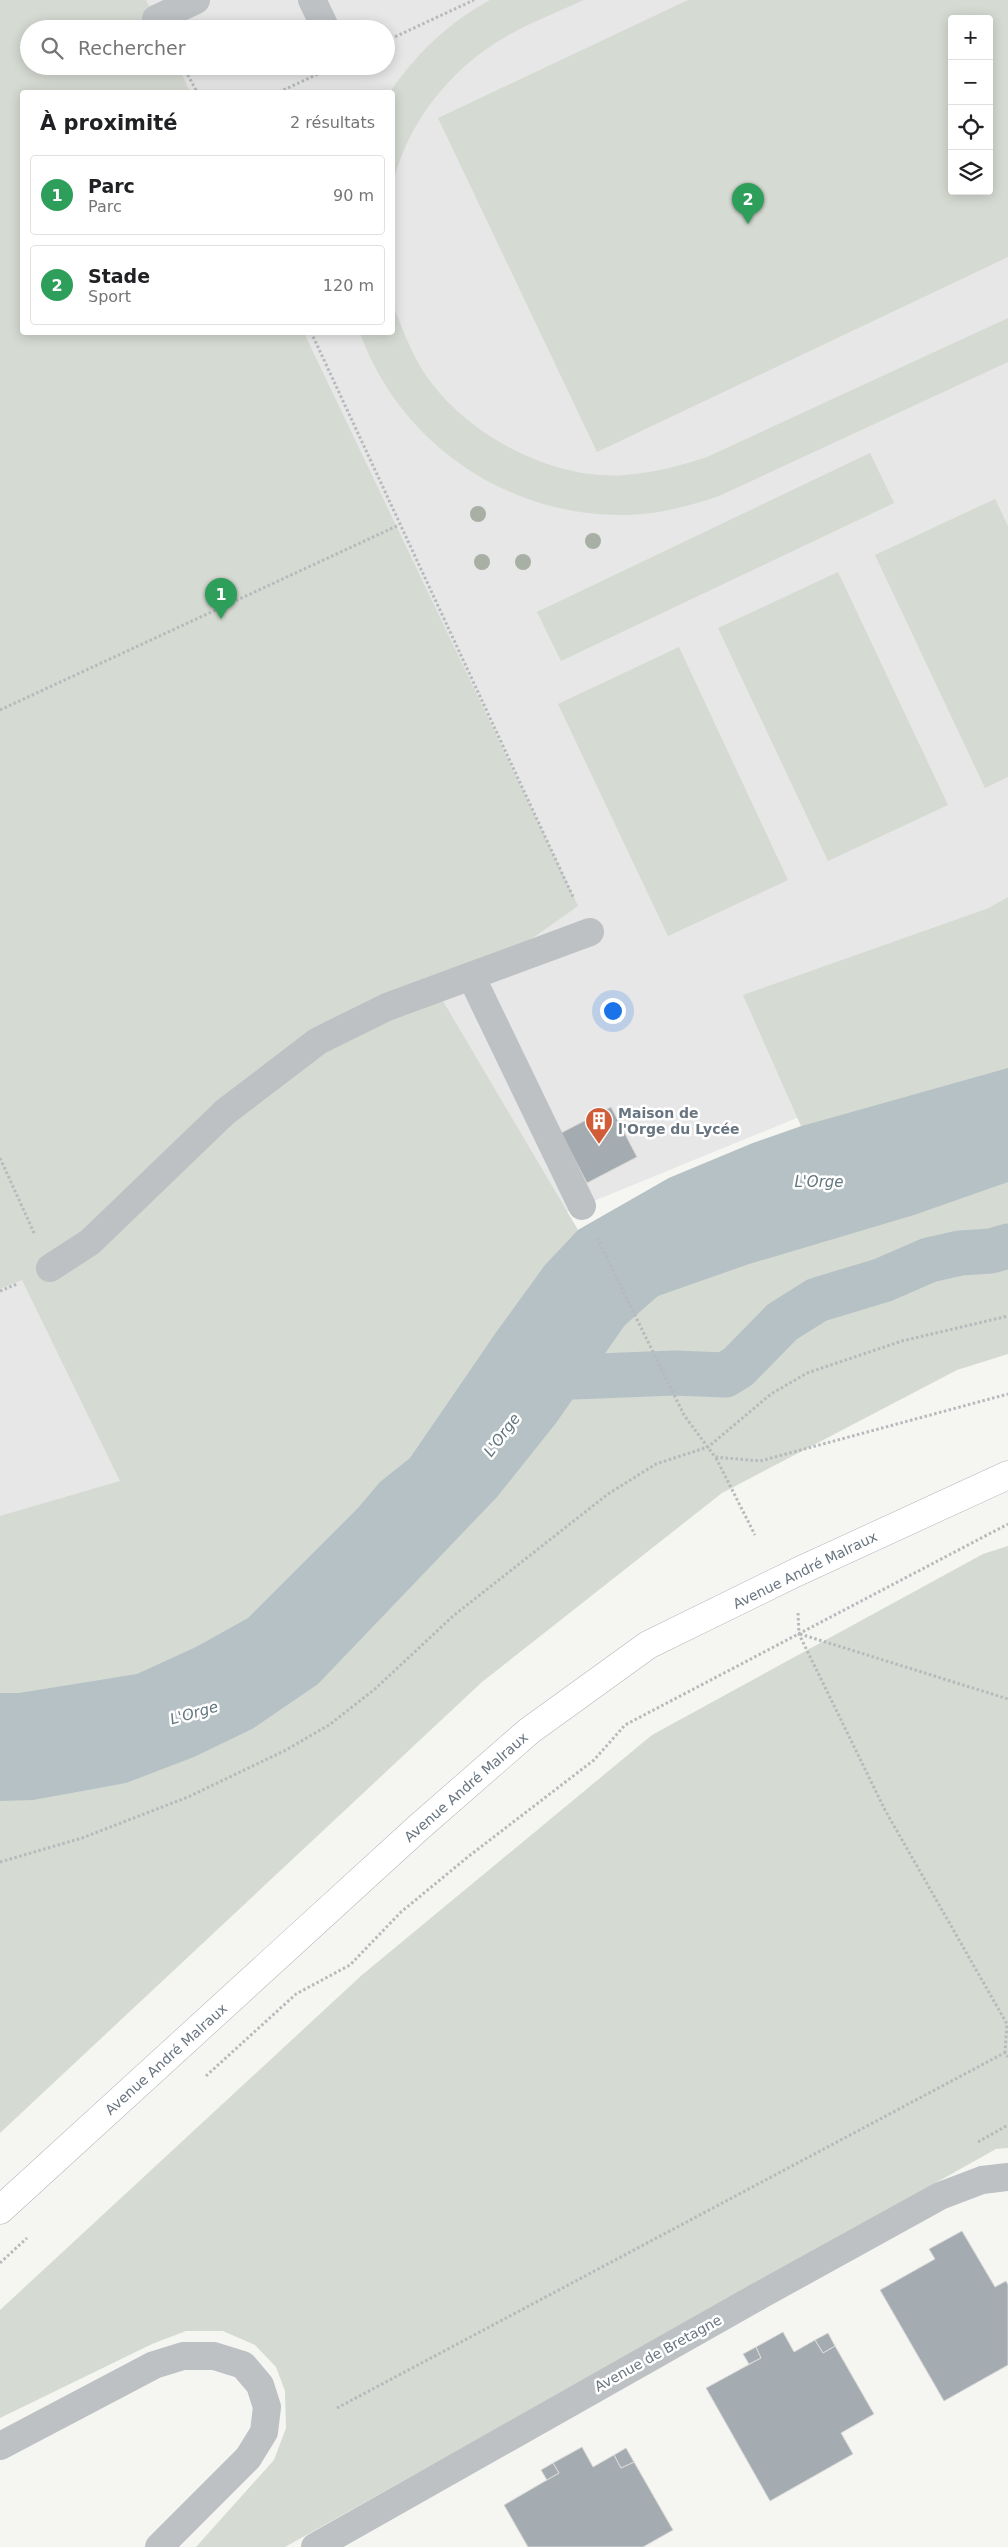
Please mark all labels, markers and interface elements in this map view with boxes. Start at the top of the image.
map controls [948,15,993,195]
button: + [948,15,993,60]
search box [20,20,395,75]
icon: search [38,34,66,62]
text: Rechercher [78,37,186,59]
button: − [948,60,993,105]
button: locate [948,105,993,150]
text: À proximité [40,111,177,135]
text: 2 résultats [290,113,375,132]
button: layers [948,150,993,195]
text: Parc [88,175,135,197]
pin: 2 [732,183,764,224]
text: 1 [51,186,63,205]
text: 90 m [333,186,374,205]
text: Parc [88,197,122,216]
text: Stade [88,265,150,287]
text: 2 [51,276,63,295]
text: 120 m [323,276,374,295]
text: Sport [88,287,131,306]
pin: 1 [205,578,237,619]
your location [600,998,626,1024]
place label: Maison de l'Orge du Lycée [618,1105,740,1137]
building icon: Maison de l'Orge du Lycée [584,1106,614,1145]
water label: L'Orge [794,1173,844,1191]
water label: L'Orge [480,1410,524,1460]
street label: Avenue André Malraux [730,1528,880,1612]
water label: L'Orge [168,1698,220,1728]
street label: Avenue André Malraux [401,1729,531,1845]
street label: Avenue André Malraux [102,2000,230,2118]
street label: Avenue de Bretagne [592,2311,724,2395]

